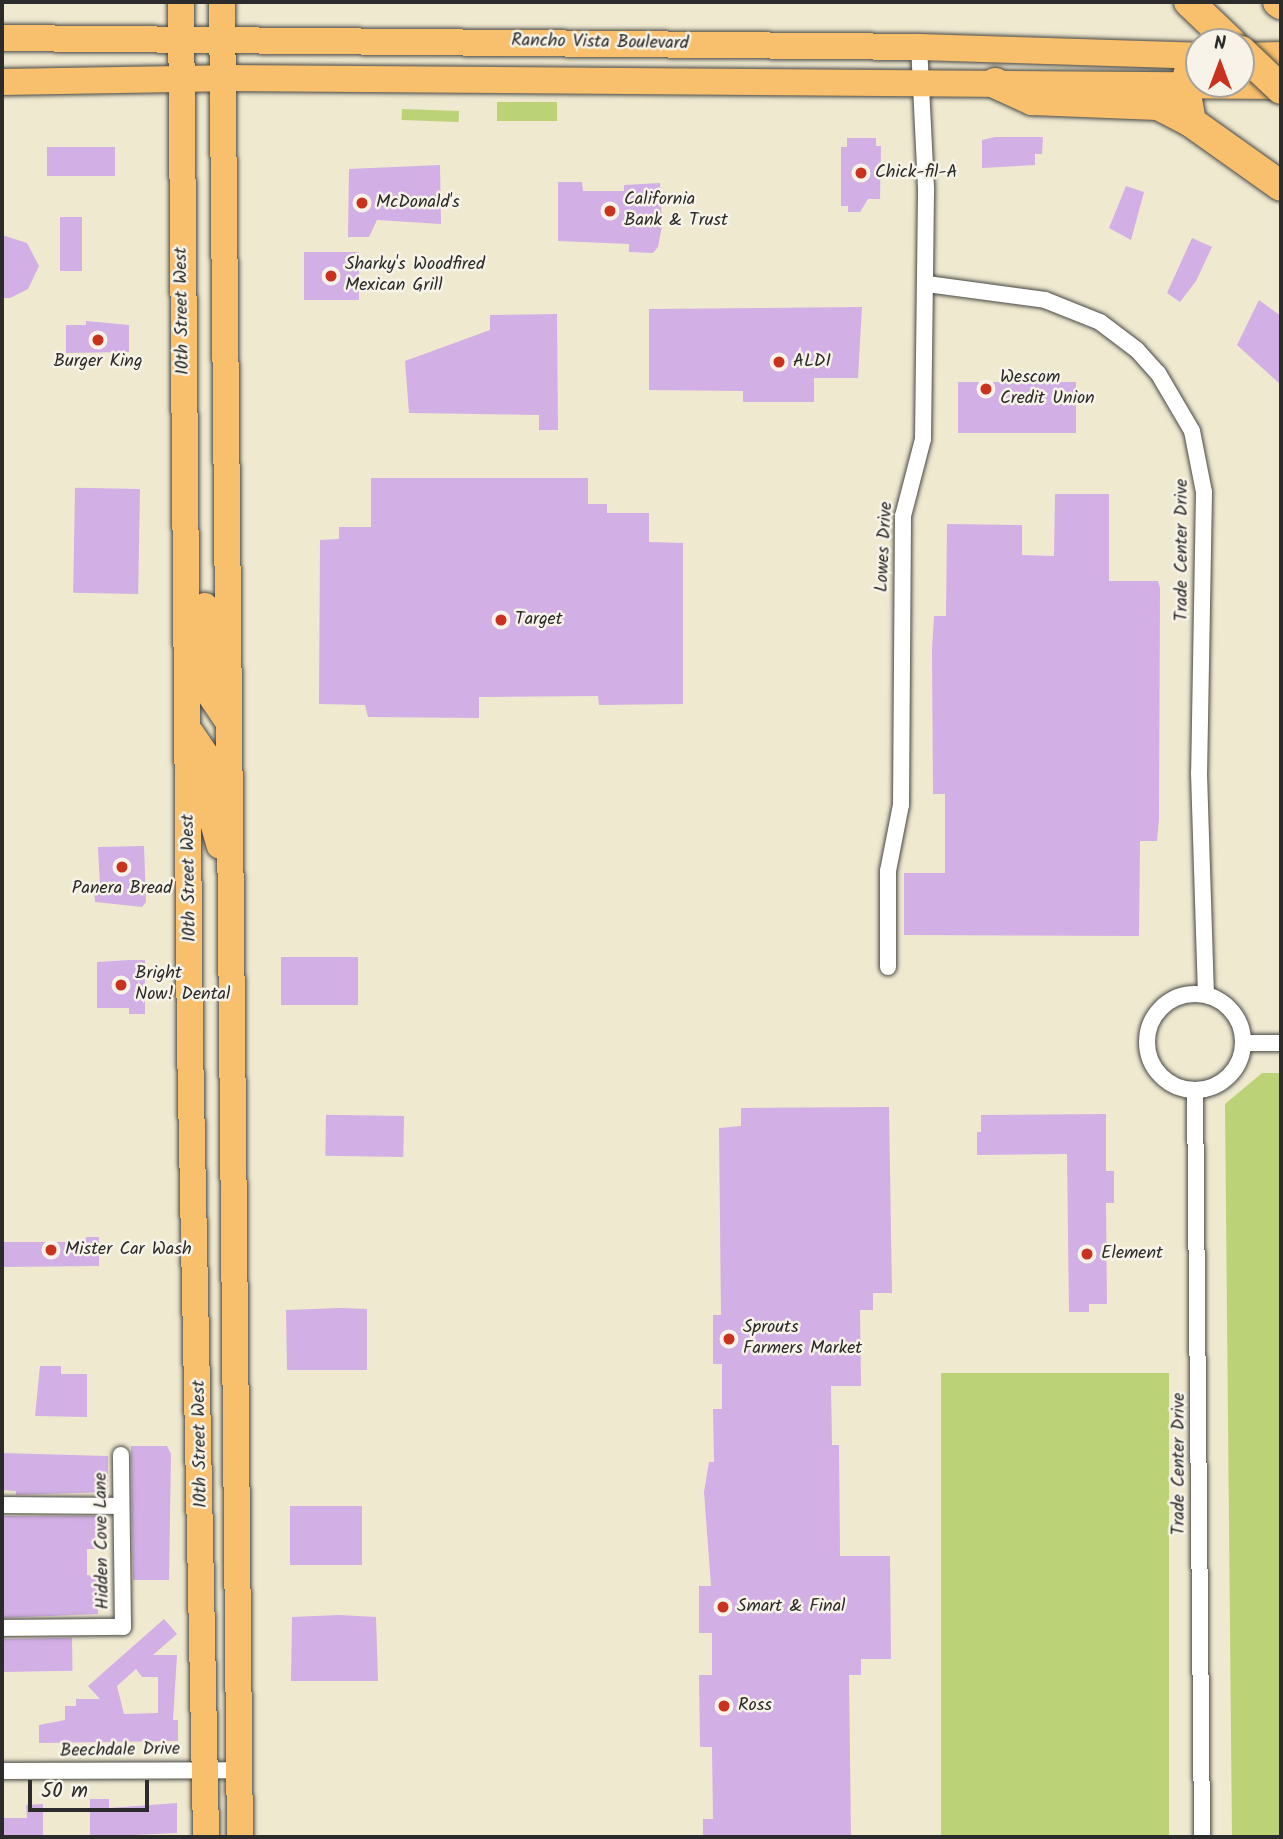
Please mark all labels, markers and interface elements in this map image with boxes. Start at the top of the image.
north arrow [1185,28,1255,98]
text: N [1214,29,1226,59]
street label: Rancho Vista Boulevard [511,31,689,55]
place label: Chick-fil-A [875,162,958,184]
marker: Chick-fil-A [853,165,869,181]
place label: California Bank & Trust [624,190,728,232]
place label: McDonald's [376,192,460,214]
marker: McDonald's [354,195,370,211]
marker: California Bank & Trust [602,203,618,219]
street label: 10th Street West [171,247,195,375]
place label: Sharky's Woodfired Mexican Grill [345,255,485,298]
marker: Sharky's Woodfired Mexican Grill [323,268,339,284]
marker: Burger King [90,332,106,348]
place label: Burger King [54,351,142,373]
place label: ALDI [793,351,831,373]
marker: ALDI [771,354,787,370]
place label: Wescom Credit Union [1000,368,1095,410]
marker: Wescom Credit Union [978,381,994,397]
street label: Trade Center Drive [1172,479,1194,621]
street label: Lowes Drive [872,501,898,593]
place label: Target [515,609,563,631]
marker: Target [493,612,509,628]
street label: 10th Street West [178,814,202,942]
marker: Panera Bread [114,859,130,875]
place label: Panera Bread [72,878,172,900]
place label: Bright Now! Dental [135,964,230,1006]
marker: Bright Now! Dental [113,977,129,993]
place label: Mister Car Wash [65,1239,192,1261]
marker: Mister Car Wash [43,1242,59,1258]
place label: Element [1101,1243,1163,1265]
marker: Element [1079,1246,1095,1262]
place label: Sprouts Farmers Market [743,1318,862,1360]
marker: Sprouts Farmers Market [721,1331,737,1347]
street label: 10th Street West [189,1380,213,1508]
street label: Trade Center Drive [1169,1393,1191,1535]
street label: Hidden Cove Lane [91,1472,115,1610]
place label: Smart & Final [737,1596,846,1618]
marker: Smart & Final [715,1599,731,1615]
place label: Ross [738,1695,772,1717]
marker: Ross [716,1698,732,1714]
street label: Beechdale Drive [60,1739,180,1763]
scale bar [32,1766,152,1810]
text: 50 m [41,1775,88,1808]

